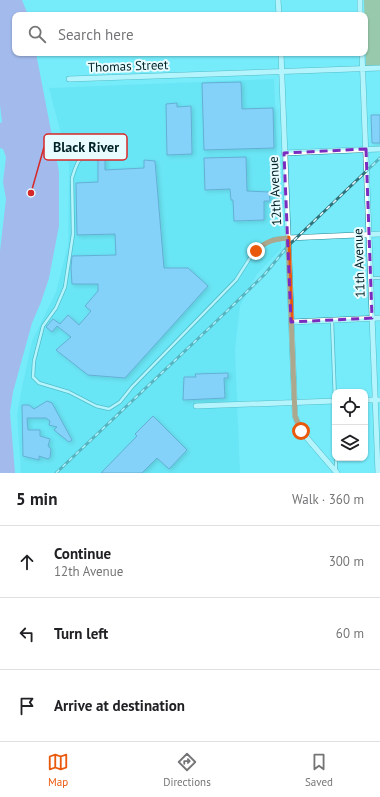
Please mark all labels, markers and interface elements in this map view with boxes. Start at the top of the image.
search box [12,12,368,56]
icon: search [26,23,48,45]
text: Search here [58,25,134,44]
street label: Thomas Street [88,56,169,76]
callout: Black River [44,134,127,160]
text: Black River [53,138,119,156]
street label: 12th Avenue [265,156,285,226]
street label: 11th Avenue [349,228,369,298]
route end [247,242,265,260]
map controls [332,389,368,461]
button: locate [332,389,368,425]
route start [292,422,310,440]
button: layers [332,425,368,461]
text: 5 min [16,488,57,510]
text: Walk · 360 m [292,491,364,508]
text: Continue [54,544,111,563]
icon: ahead [16,551,38,573]
text: 300 m [329,553,364,570]
text: 12th Avenue [54,563,123,580]
icon: left [16,623,38,645]
text: Turn left [54,624,108,643]
text: 60 m [336,625,364,642]
icon: arrive [16,695,38,717]
text: Arrive at destination [54,696,185,715]
tab: Map [47,751,69,789]
tab: Directions [163,751,211,789]
tab: Saved [305,751,333,789]

